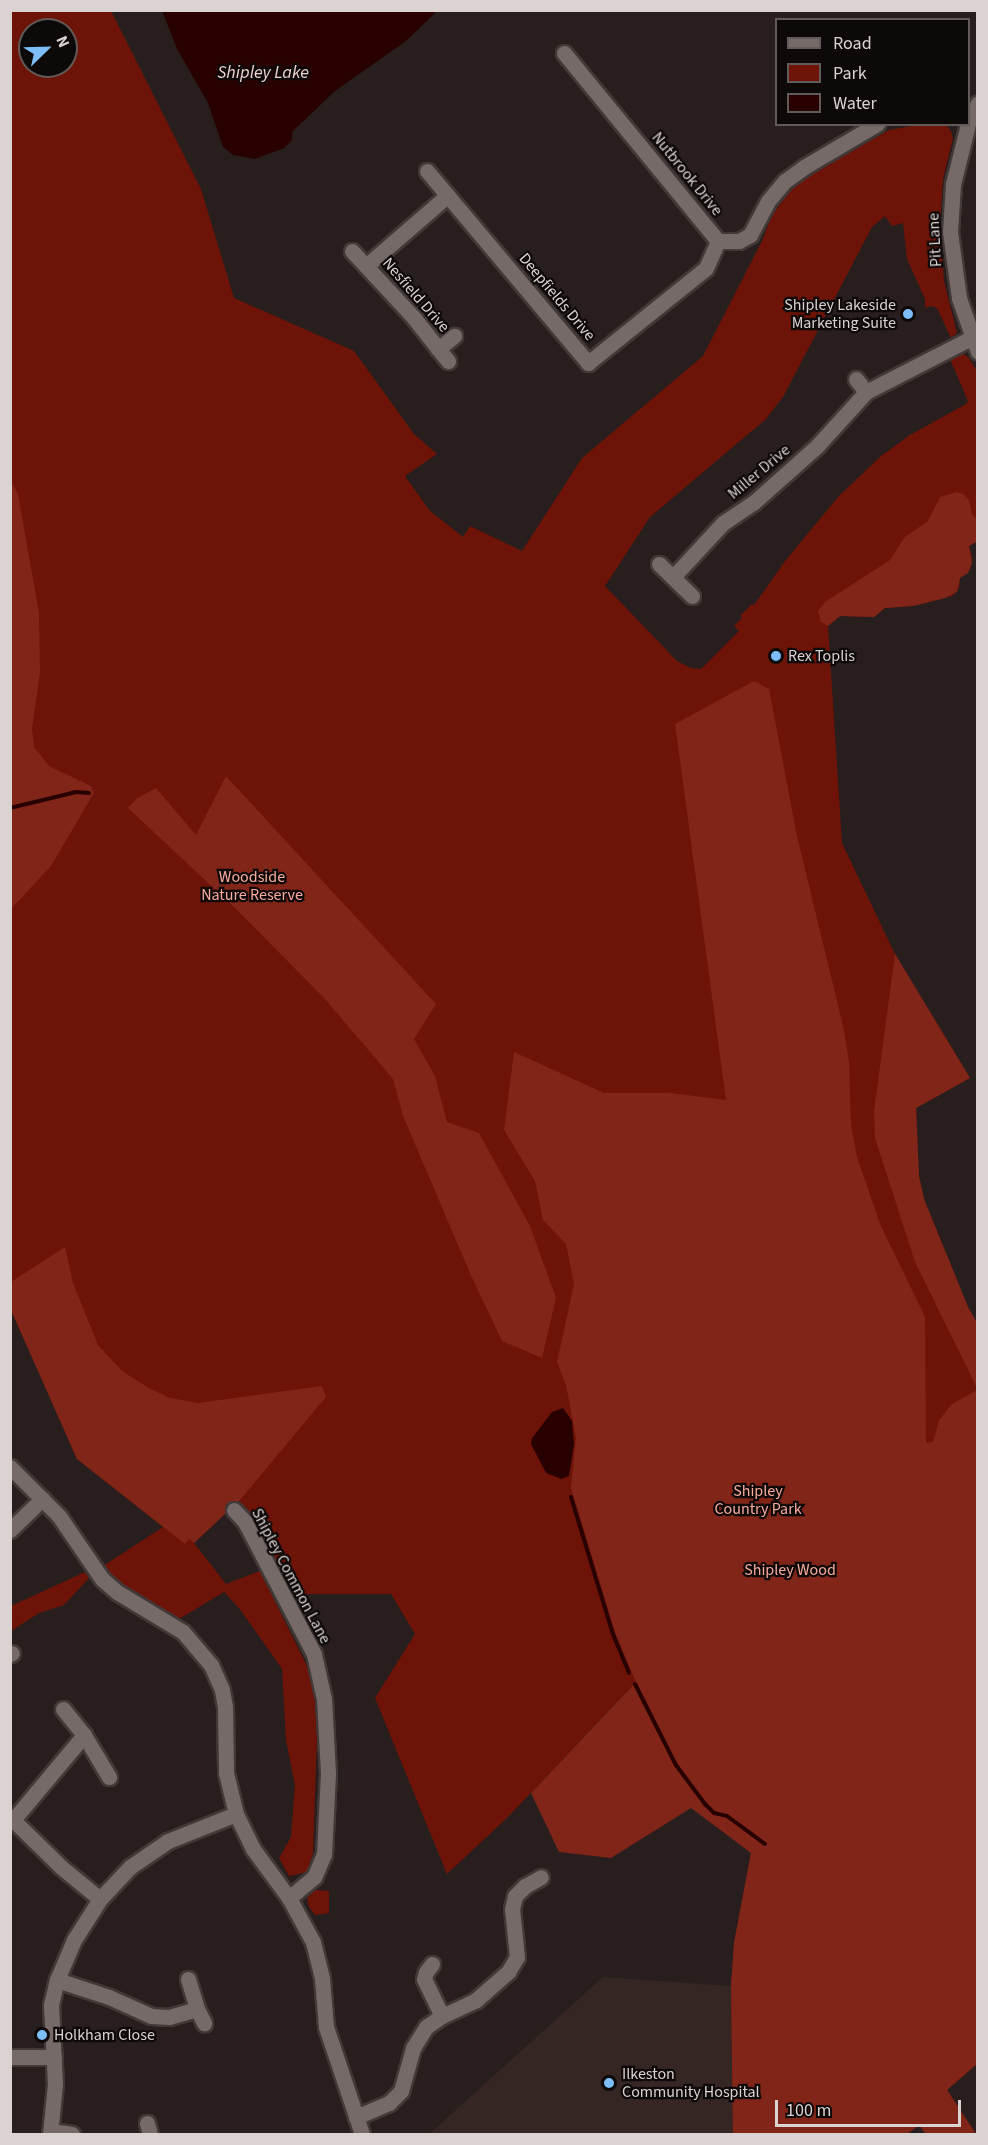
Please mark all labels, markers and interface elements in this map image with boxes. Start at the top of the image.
north arrow [18,18,78,78]
legend [775,18,970,126]
text: Road [833,31,872,56]
text: N [51,33,75,51]
text: Park [833,61,867,86]
water label: Shipley Lake [217,62,309,84]
text: Water [833,91,877,116]
street label: Nutbrook Drive [647,128,727,220]
street label: Pit Lane [924,212,946,268]
street label: Deepfields Drive [515,249,599,345]
street label: Nesfield Drive [378,254,454,336]
place label: Shipley Lakeside Marketing Suite [784,295,896,333]
marker: Shipley Lakeside Marketing Suite [901,307,915,321]
street label: Miller Drive [724,441,794,503]
place label: Rex Toplis [788,646,855,666]
marker: Rex Toplis [769,649,783,663]
park label: Woodside Nature Reserve [201,867,303,905]
park label: Shipley Country Park [714,1481,802,1519]
street label: Shipley Common Lane [247,1505,335,1647]
park label: Shipley Wood [744,1560,836,1580]
place label: Holkham Close [54,2025,155,2045]
marker: Holkham Close [35,2028,49,2042]
place label: Ilkeston Community Hospital [622,2064,760,2102]
marker: Ilkeston Community Hospital [600,2074,618,2092]
scale bar [778,2088,964,2126]
text: 100 m [786,2098,831,2123]

